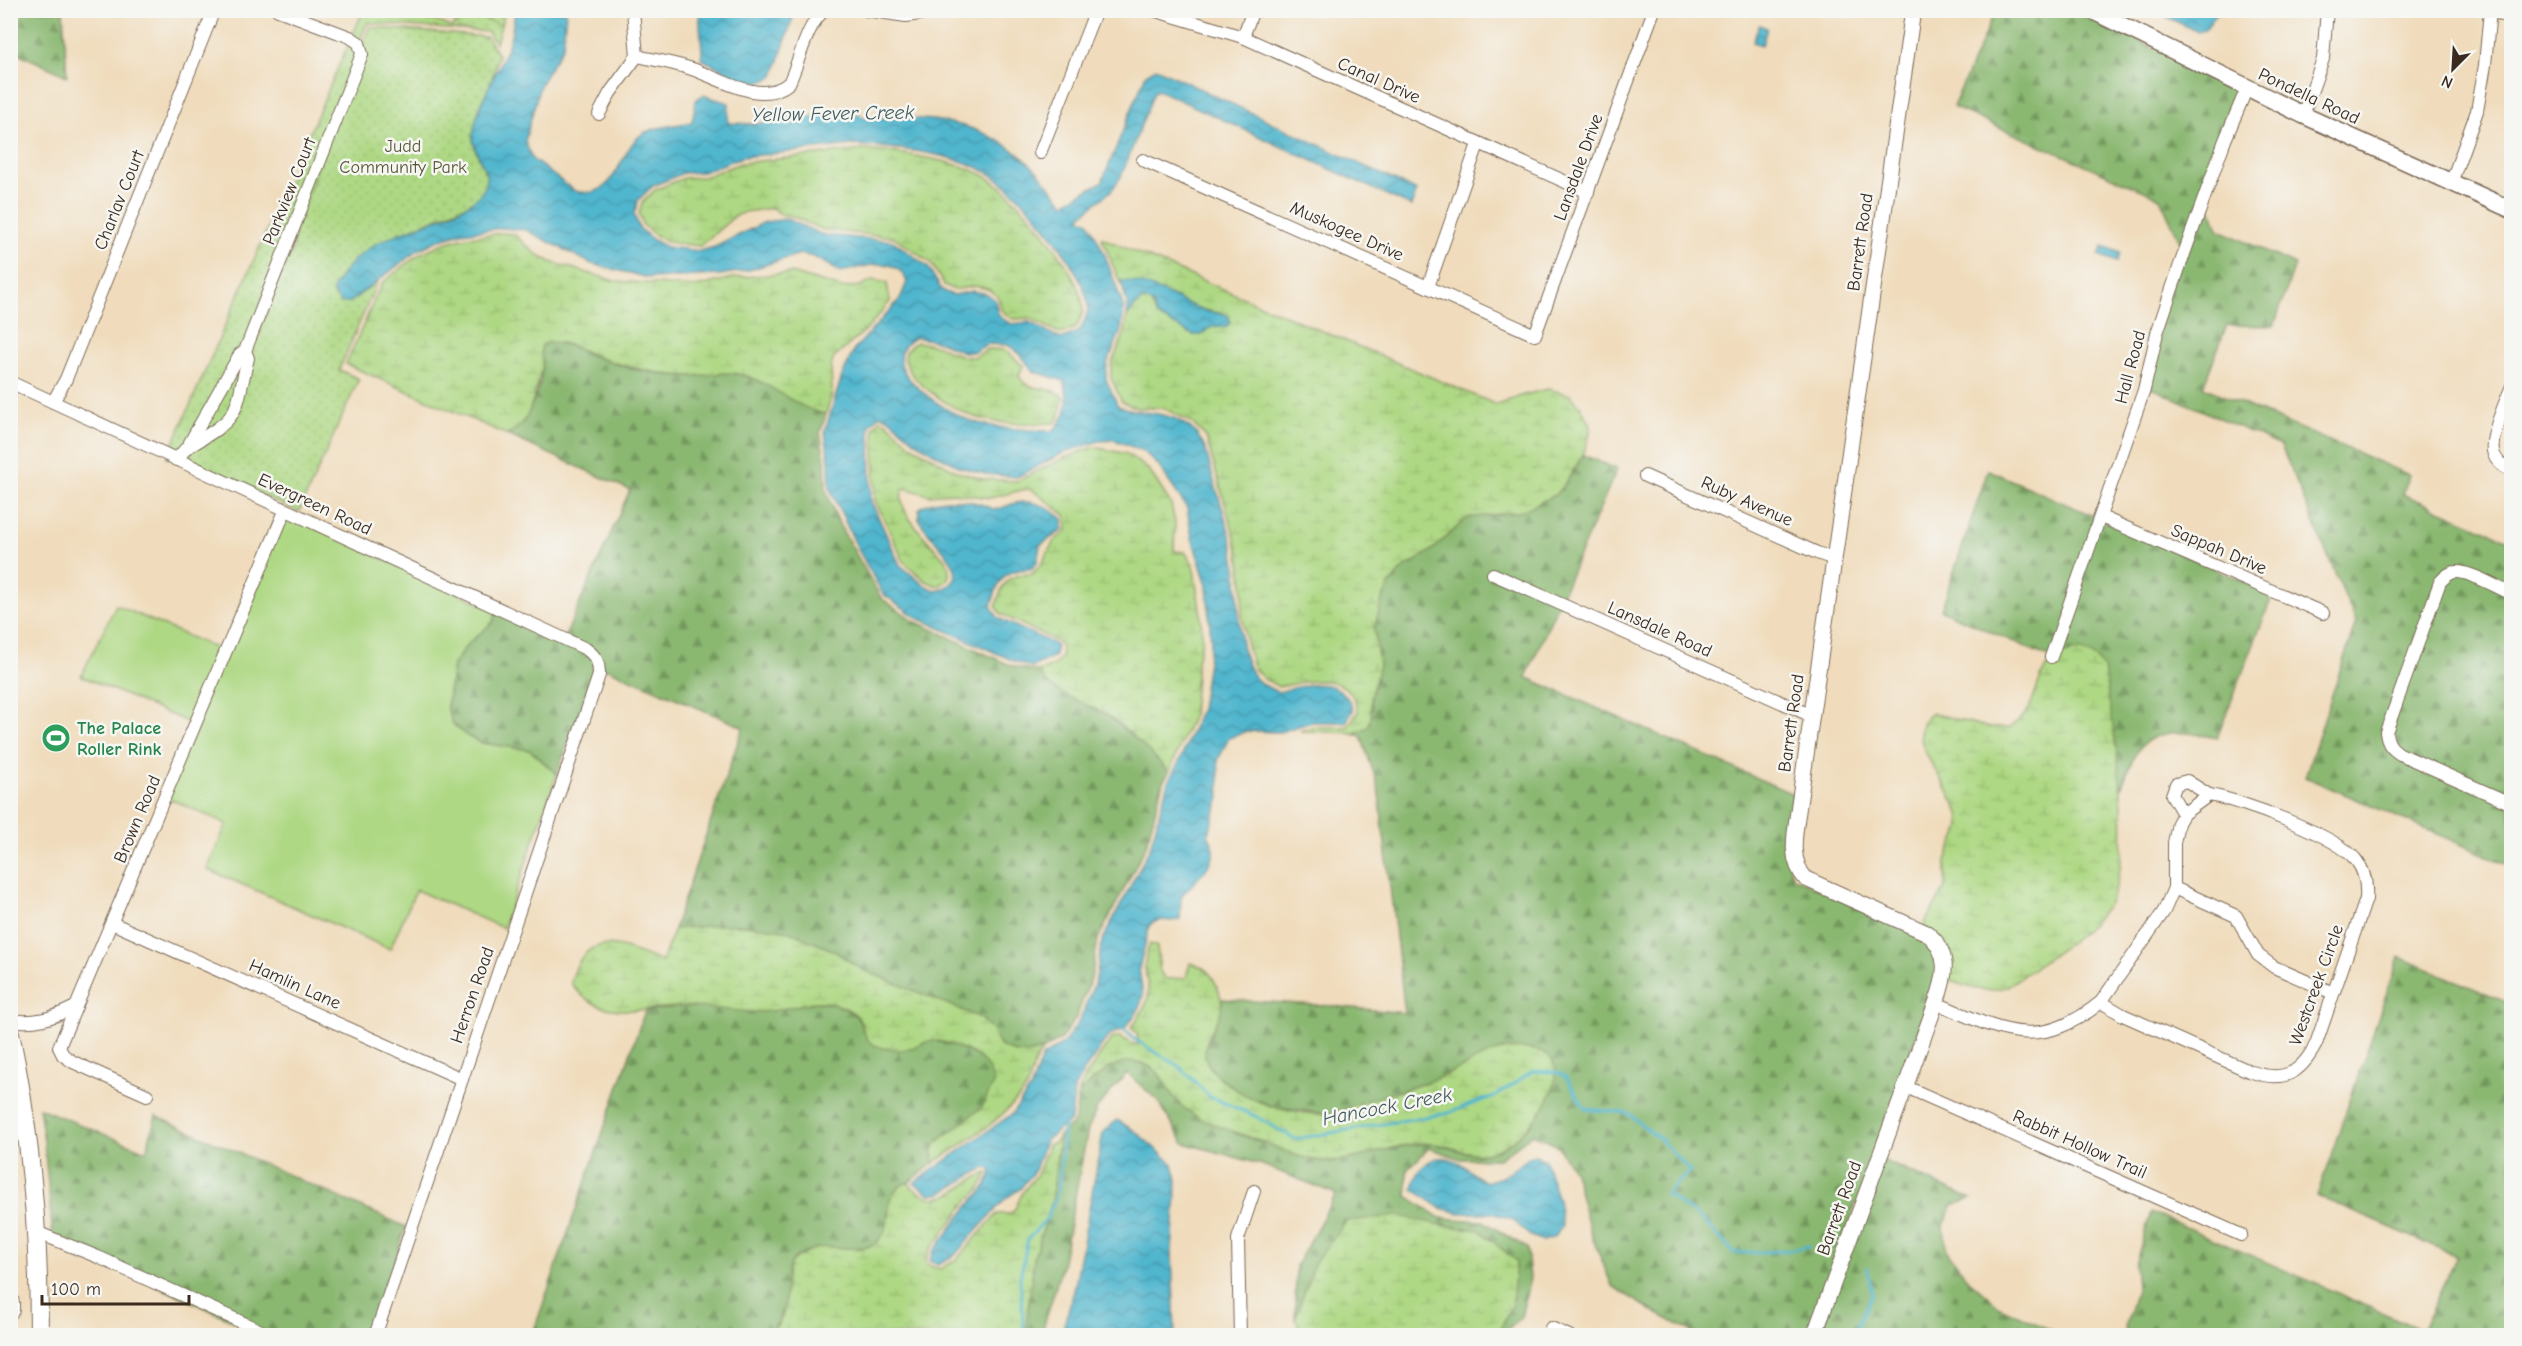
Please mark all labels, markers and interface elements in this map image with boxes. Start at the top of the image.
north arrow [2423,39,2483,99]
street label: Canal Drive [1334,53,1423,108]
street label: Pondella Road [2255,64,2363,129]
text: N [2439,71,2456,92]
water label: Yellow Fever Creek [752,101,915,126]
street label: Lansdale Drive [1549,111,1607,223]
street label: Parkview Court [258,134,321,248]
park label: Judd Community Park [339,136,467,178]
street label: Charlav Court [90,146,149,253]
street label: Barrett Road [1843,192,1878,292]
street label: Muskogee Drive [1287,197,1407,266]
street label: Hall Road [2111,328,2150,406]
street label: Evergreen Road [255,469,375,540]
street label: Ruby Avenue [1698,472,1796,531]
street label: Sappah Drive [2168,520,2270,579]
street label: Lansdale Road [1604,597,1715,662]
street label: Barrett Road [1774,673,1809,773]
place label: The Palace Roller Rink [77,718,161,760]
sports icon: The Palace Roller Rink [40,722,72,754]
street label: Brown Road [110,772,165,866]
street label: Westcreek Circle [2285,922,2348,1048]
street label: Herron Road [446,944,499,1046]
street label: Hamlin Lane [246,955,344,1014]
water label: Hancock Creek [1320,1083,1454,1130]
street label: Rabbit Hollow Trail [2010,1105,2150,1183]
street label: Barrett Road [1813,1158,1866,1258]
scale bar [42,1268,189,1306]
text: 100 m [51,1279,101,1300]

